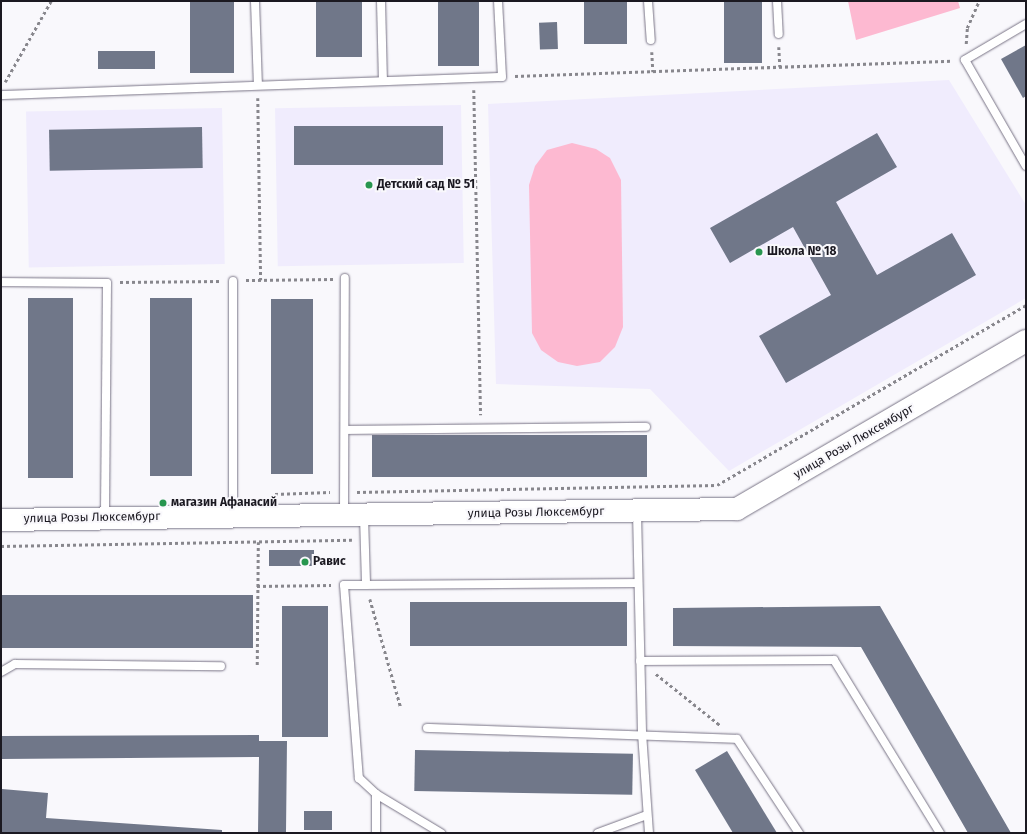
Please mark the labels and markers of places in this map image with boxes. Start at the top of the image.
place label: Детский сад № 51 [377,178,475,192]
marker: Детский сад № 51 [364,180,374,190]
place label: Школа № 18 [767,245,836,259]
marker: Школа № 18 [754,247,764,257]
place label: магазин Афанасий [171,496,277,510]
marker: магазин Афанасий [158,498,168,508]
place label: Равис [313,555,346,569]
marker: Равис [300,557,310,567]

